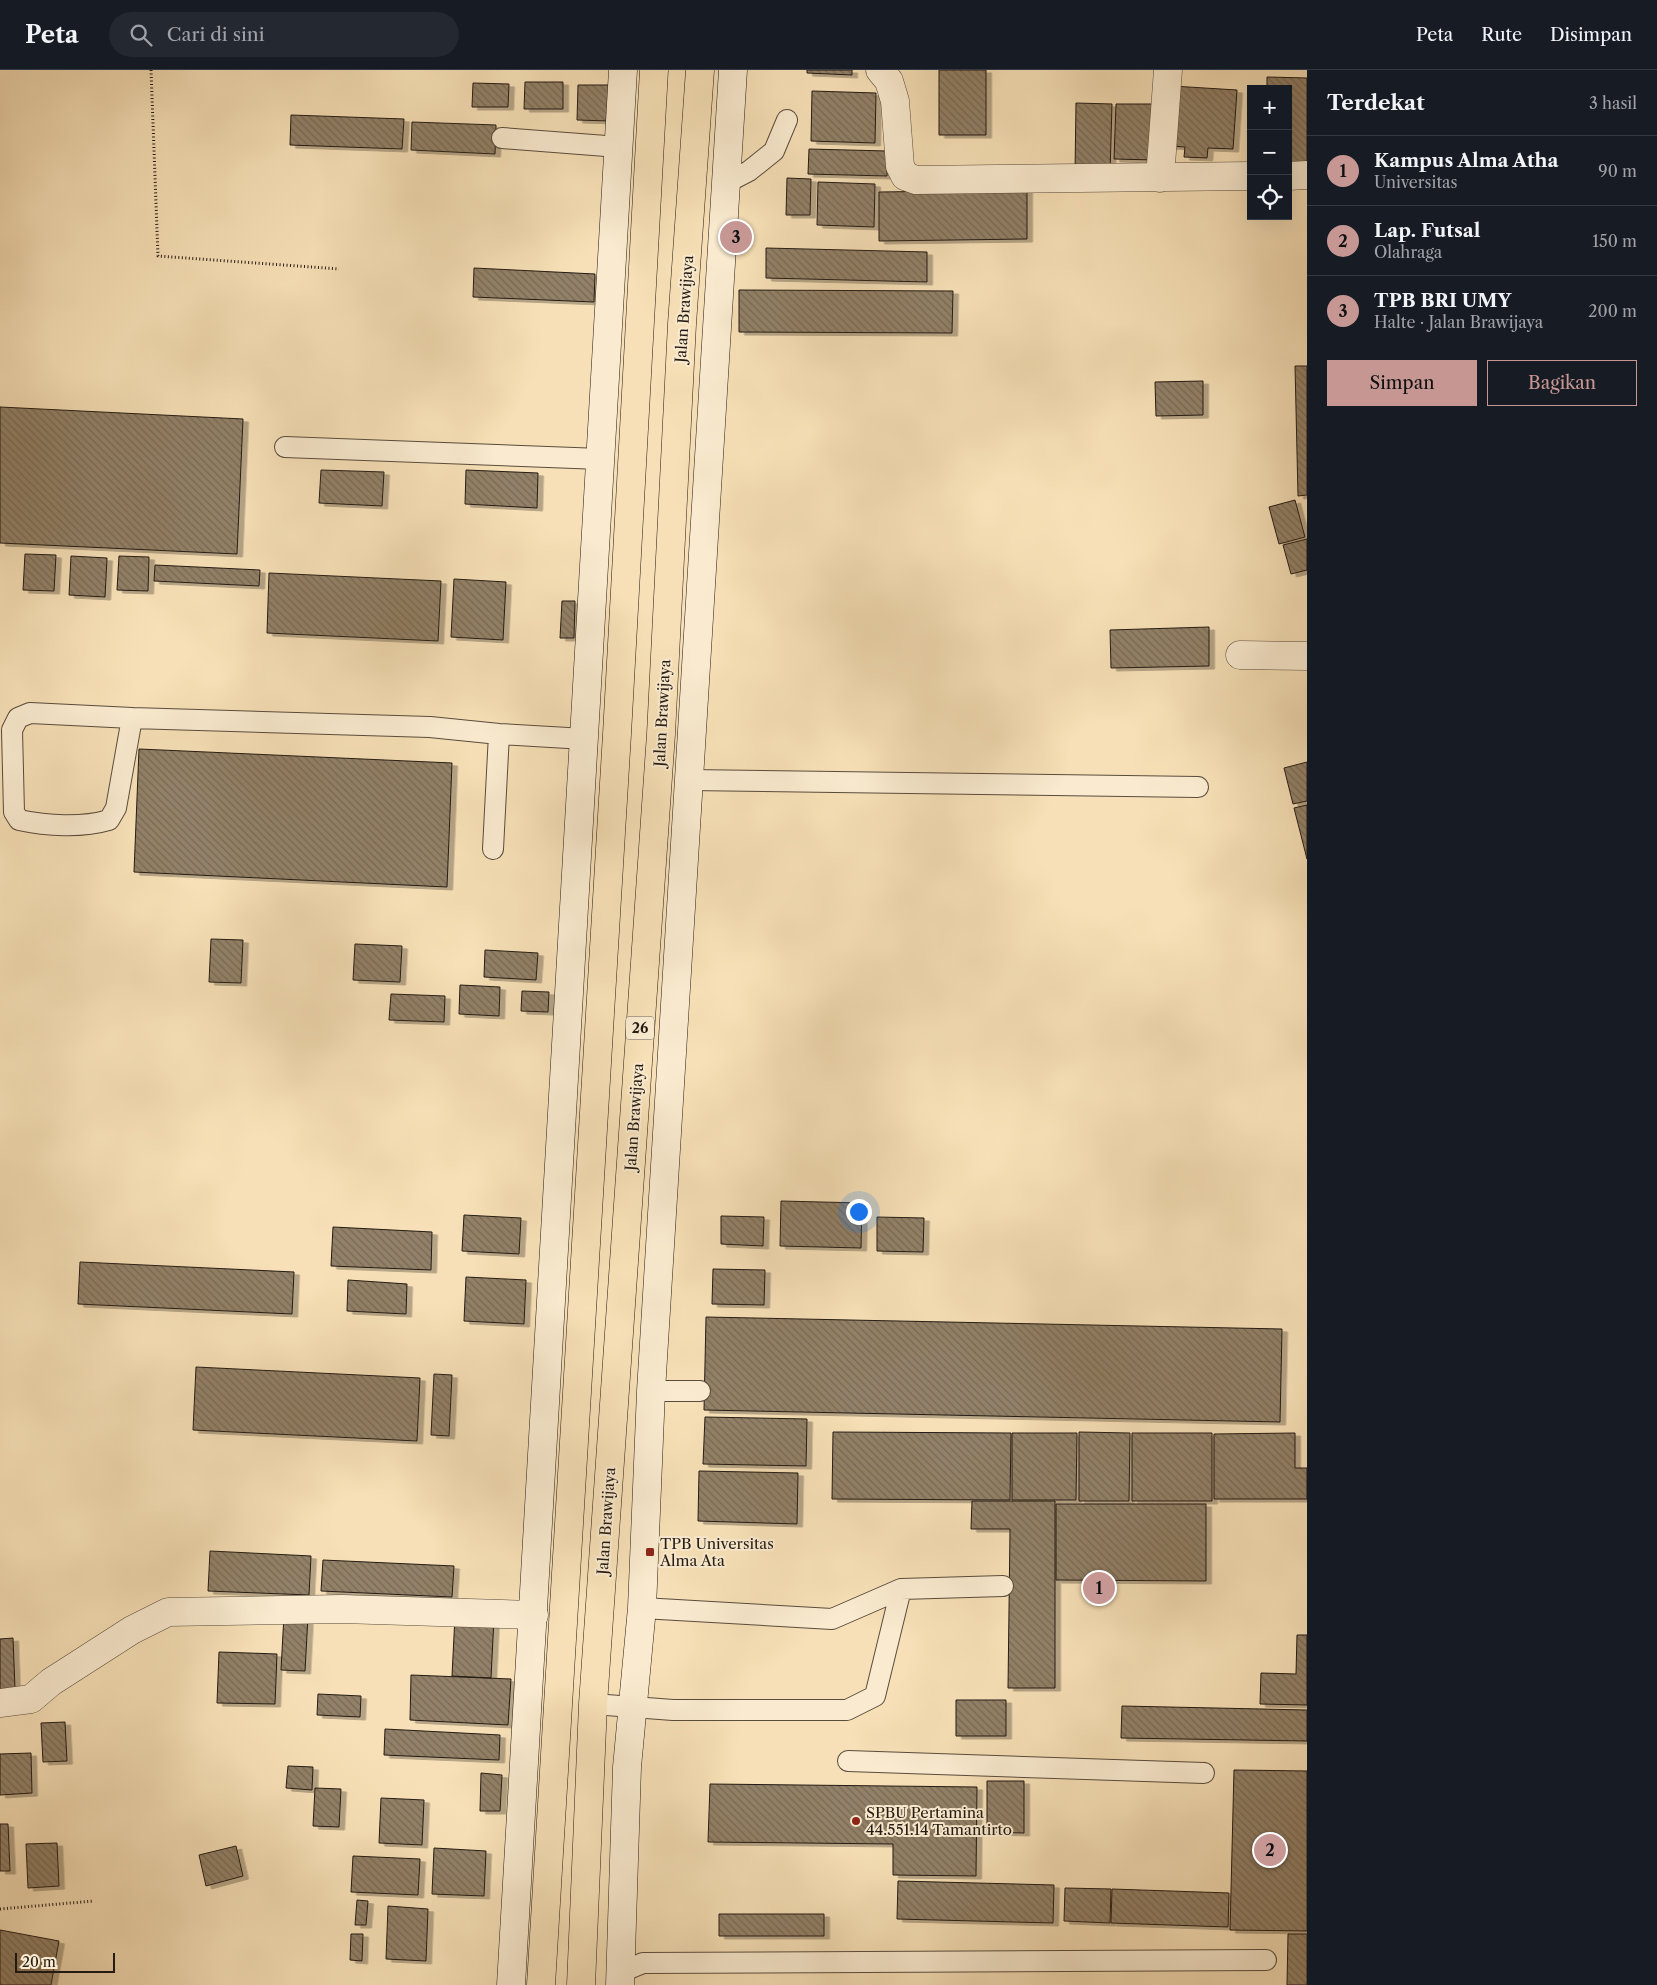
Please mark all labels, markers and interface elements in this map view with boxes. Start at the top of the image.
search box [109,12,459,57]
text: Peta [25,20,79,49]
icon: search [127,21,155,49]
text: Cari di sini [167,23,264,46]
text: Peta [1416,24,1453,46]
text: Rute [1481,24,1522,46]
text: Disimpan [1550,24,1632,46]
map controls [1247,85,1292,220]
button: + [1247,85,1292,130]
text: Terdekat [1327,90,1425,115]
text: 3 hasil [1589,93,1637,113]
button: − [1247,130,1292,175]
text: Kampus Alma Atha [1374,149,1559,172]
text: 1 [1339,161,1347,181]
text: 90 m [1598,161,1637,181]
text: Universitas [1374,172,1457,192]
button: locate [1247,175,1292,220]
pin: 3 [720,218,752,256]
text: Lap. Futsal [1374,219,1481,242]
text: 2 [1338,231,1348,251]
text: 150 m [1592,231,1637,251]
text: Olahraga [1374,242,1442,262]
street label: Jalan Brawijaya [671,255,697,365]
text: TPB BRI UMY [1374,289,1511,312]
text: 3 [1338,301,1348,321]
text: 200 m [1588,301,1637,321]
text: Halte · Jalan Brawijaya [1374,312,1543,332]
button: Simpan [1327,360,1477,406]
button: Bagikan [1487,360,1637,406]
street label: Jalan Brawijaya [650,659,674,769]
road number: 26 [626,1016,654,1040]
street label: Jalan Brawijaya [621,1063,647,1173]
your location [846,1199,872,1225]
street label: Jalan Brawijaya [593,1467,619,1577]
place label: TPB Universitas Alma Ata [659,1534,774,1570]
marker: TPB Universitas Alma Ata [644,1546,656,1558]
pin: 1 [1083,1569,1115,1607]
place label: SPBU Pertamina 44.551.14 Tamantirto [866,1803,1012,1839]
marker: SPBU Pertamina 44.551.14 Tamantirto [850,1815,862,1827]
pin: 2 [1254,1831,1286,1869]
scale bar [15,1950,115,1973]
text: 20 m [22,1953,56,1971]

